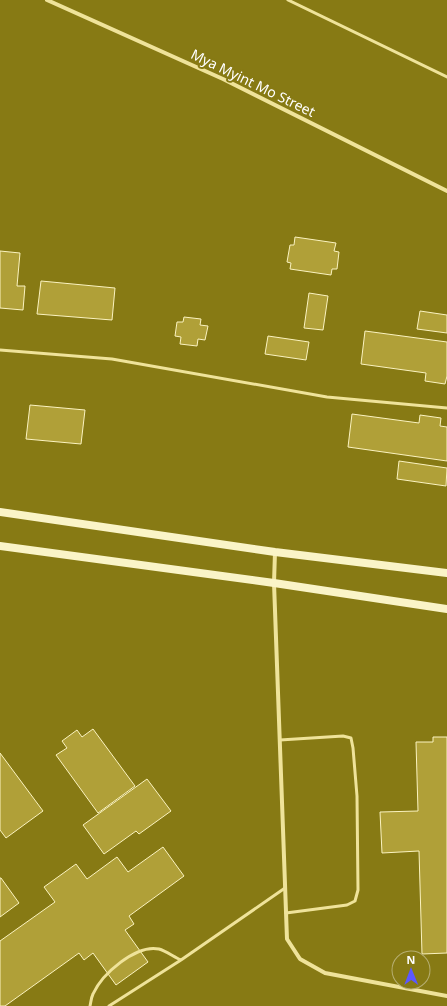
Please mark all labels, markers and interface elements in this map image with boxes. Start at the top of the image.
street label: Mya Myint Mo Street [188,44,319,121]
north arrow [391,950,431,990]
text: N [406,952,415,967]

